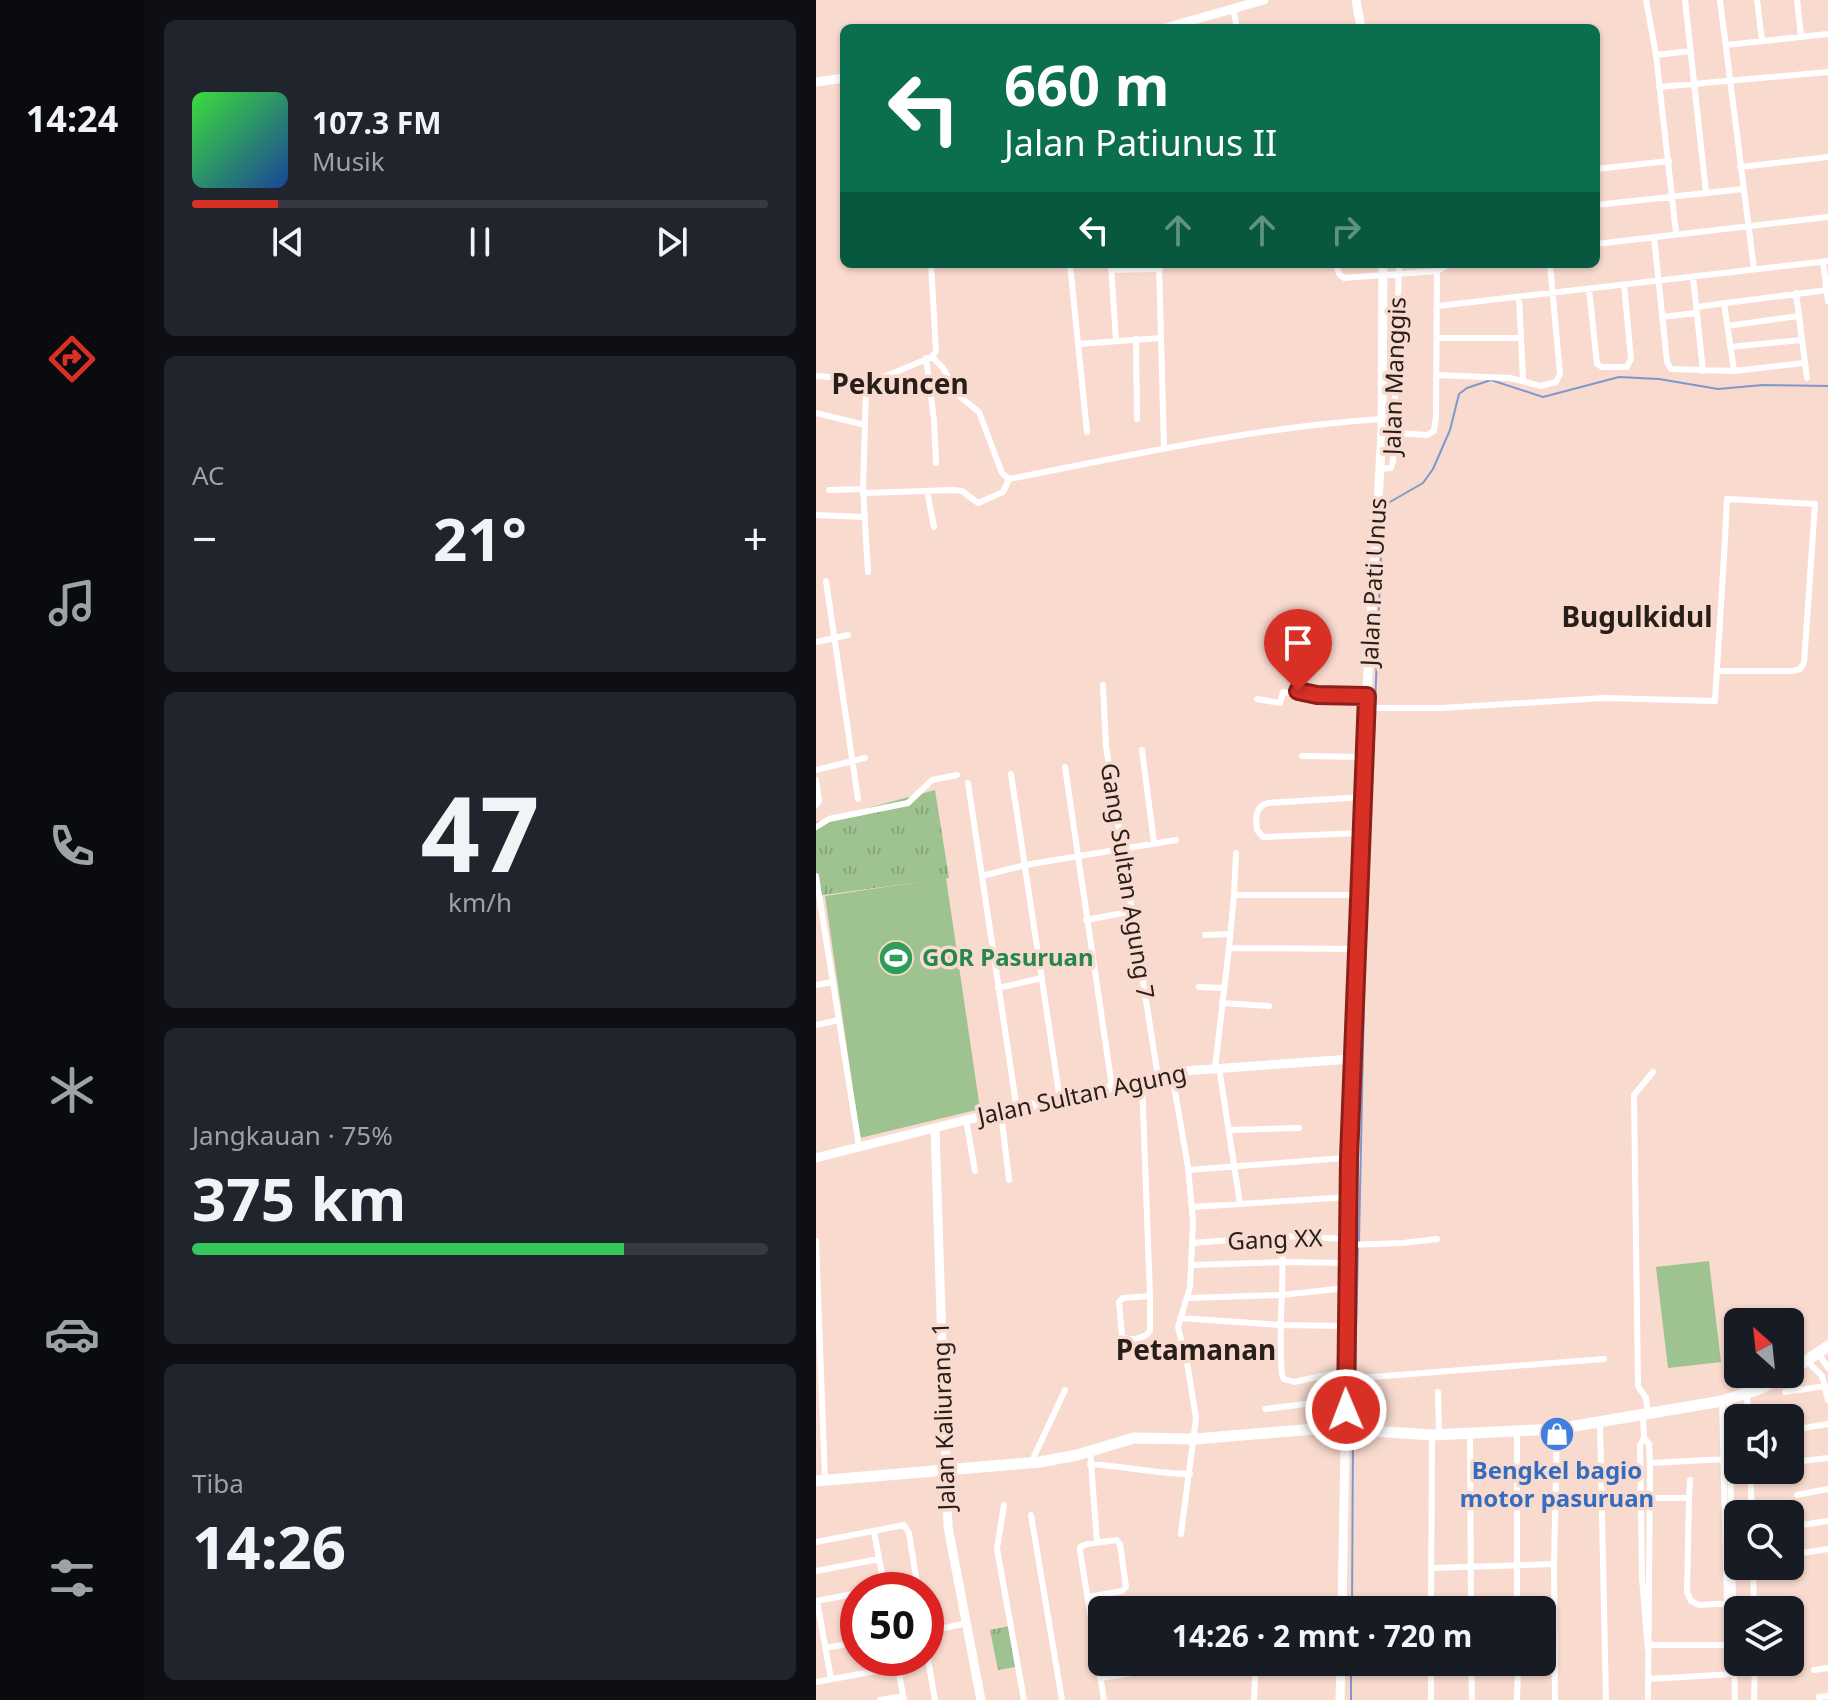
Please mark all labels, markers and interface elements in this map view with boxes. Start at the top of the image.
text: 660 m [1004,46,1169,122]
icon: left [872,56,976,160]
text: 14:24 [26,94,118,143]
text: 107.3 FM [312,102,442,143]
text: Jalan Patiunus II [1004,118,1277,167]
text: Musik [312,143,385,179]
icon: left [1072,208,1116,252]
icon: ahead [1156,208,1200,252]
icon: ahead [1240,208,1284,252]
icon: right [1324,208,1368,252]
icon: previous [266,220,310,264]
icon: pause [458,220,502,264]
icon: next [650,220,694,264]
street label: Jalan Manggis [1374,296,1413,457]
icon: directions [44,331,100,387]
district label: Pekuncen [831,364,969,402]
text: AC [192,457,225,493]
text: 21° [433,497,527,579]
street label: Jalan Pati Unus [1352,497,1393,669]
text: − [192,508,217,568]
text: + [743,508,768,568]
icon: music [44,575,100,631]
district label: Bugulkidul [1561,597,1713,635]
pin [1264,609,1332,691]
icon: arrive [1276,621,1320,665]
street label: Gang Sultan Agung 7 [1094,760,1163,1001]
text: 47 [421,761,539,902]
icon: phone [44,818,100,874]
text: km/h [448,884,512,920]
sports icon: GOR Pasuruan [877,939,915,977]
place label: GOR Pasuruan [922,940,1094,973]
street label: Jalan Sultan Agung [972,1055,1189,1132]
icon: climate [44,1062,100,1118]
text: Jangkauan · 75% [192,1117,393,1153]
text: 375 km [192,1157,406,1239]
street label: Gang XX [1227,1220,1323,1257]
icon: car [44,1306,100,1362]
north arrow [1724,1308,1804,1388]
map controls [1724,1308,1804,1676]
street label: Jalan Kaliurang 1 [923,1321,962,1513]
district label: Petamanan [1116,1330,1276,1368]
position arrow [1304,1368,1388,1452]
button: sound [1724,1404,1804,1484]
shop icon: Bengkel bagio motor pasuruan [1538,1415,1576,1453]
place label: Bengkel bagio motor pasuruan [1460,1453,1654,1514]
text: Tiba [192,1465,244,1501]
button: search [1724,1500,1804,1580]
text: 14:26 [192,1505,346,1587]
icon: filters [44,1550,100,1606]
speed limit sign: 50 [840,1572,944,1676]
button: layers [1724,1596,1804,1676]
text: 14:26 · 2 mnt · 720 m [1172,1615,1472,1656]

